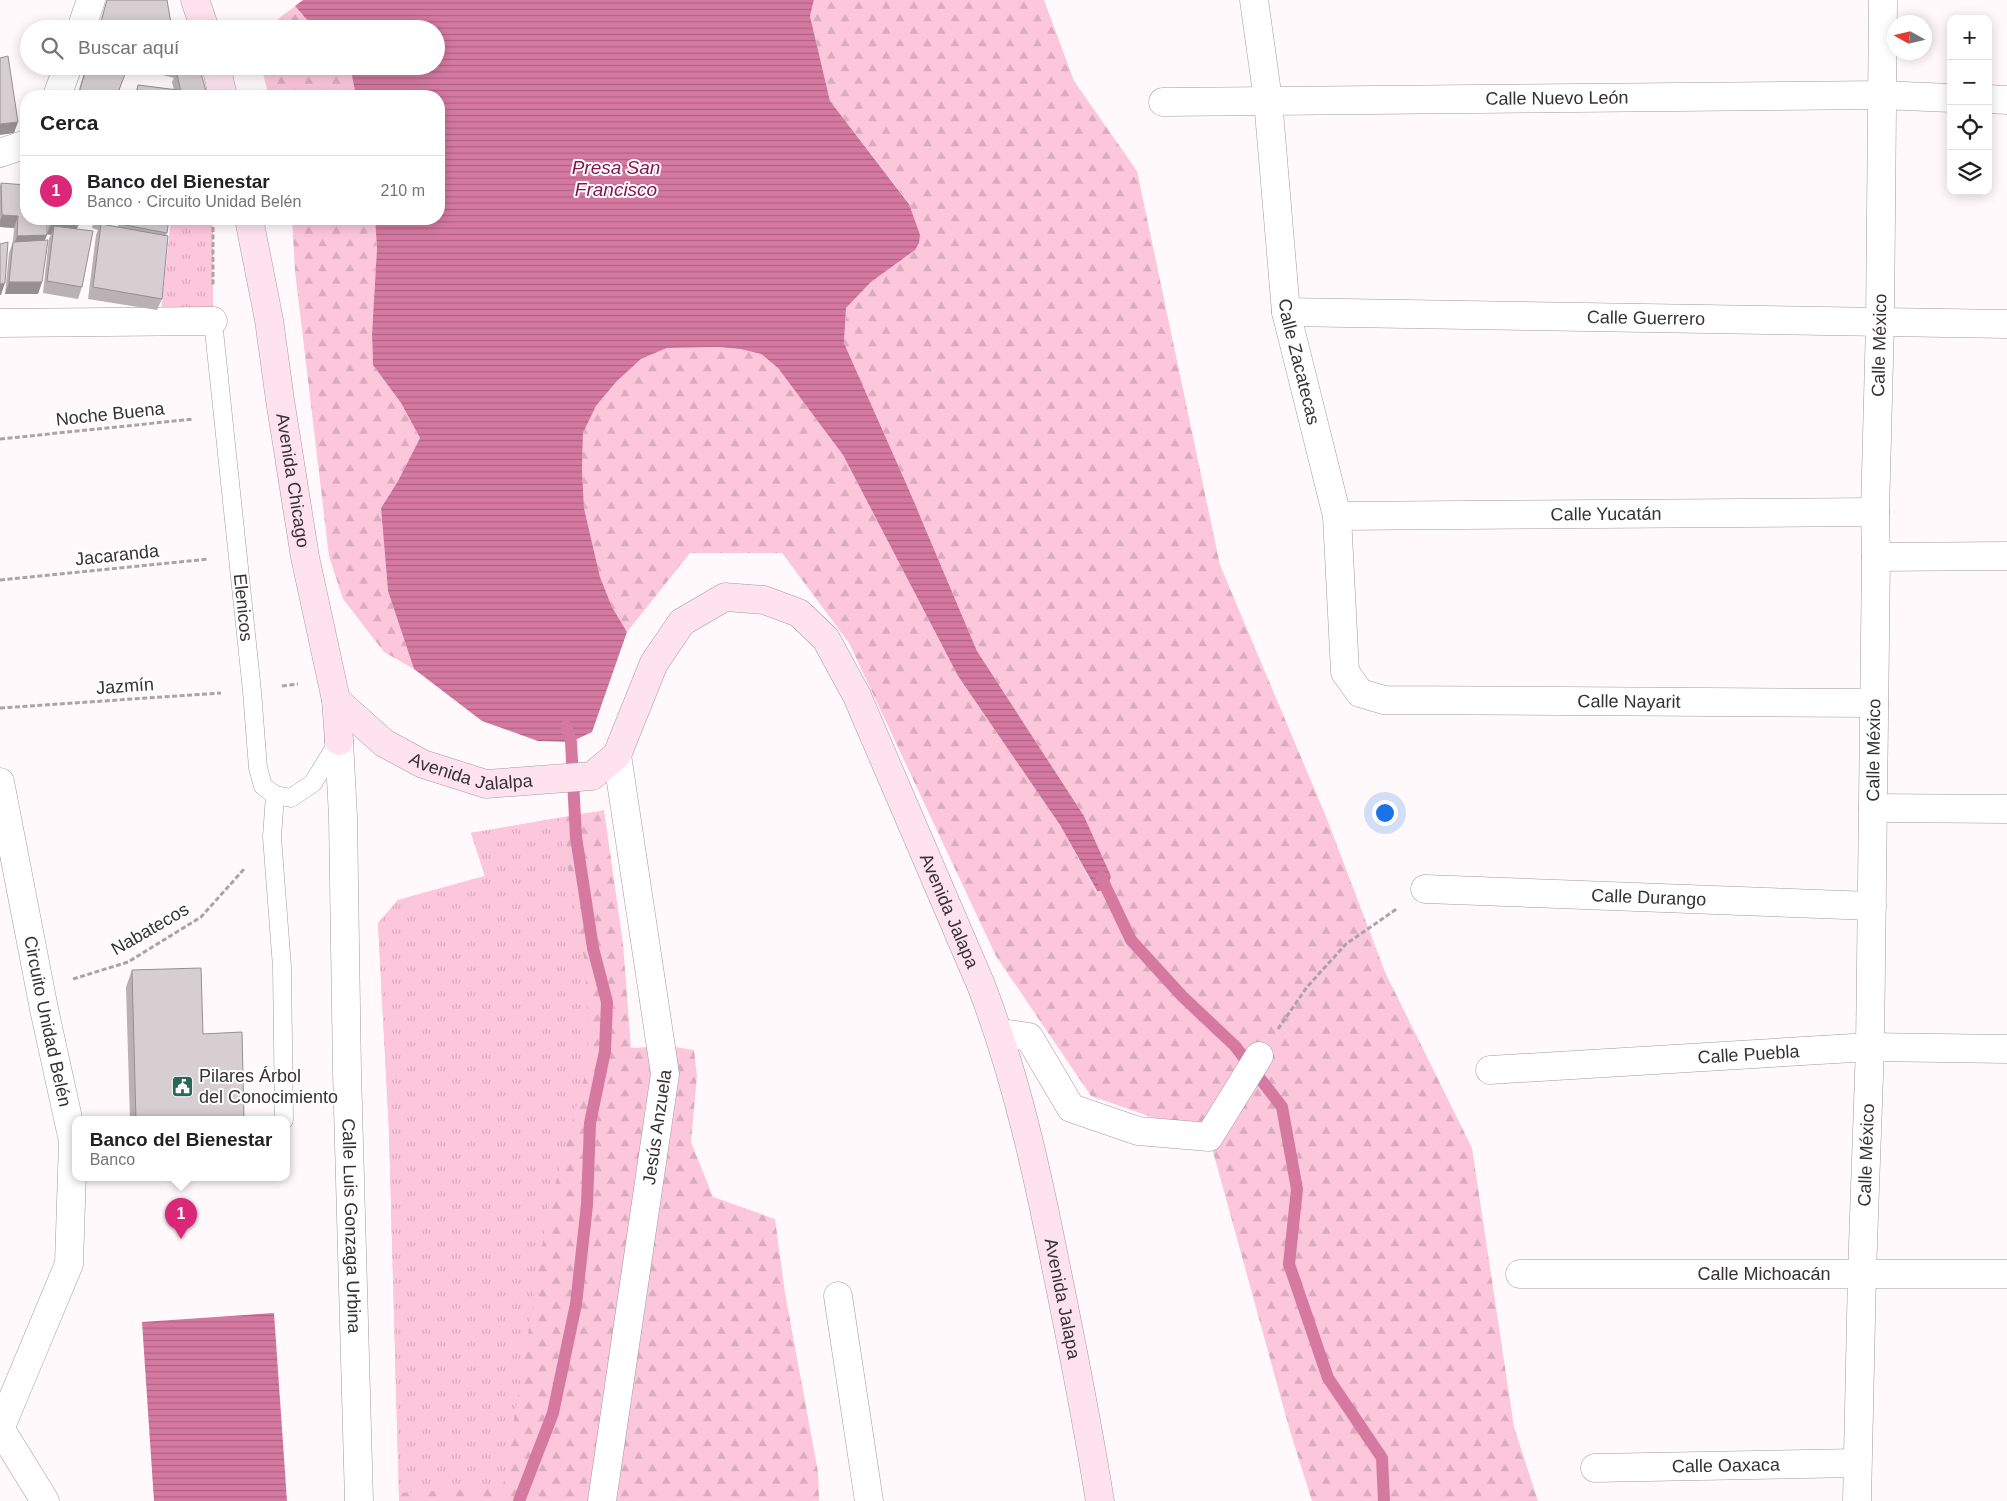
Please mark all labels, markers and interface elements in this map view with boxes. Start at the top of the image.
north arrow [1887,15,1932,60]
map controls [1947,15,1992,195]
button: + [1947,15,1992,60]
search box [20,20,445,75]
icon: search [38,34,66,62]
text: Buscar aquí [78,37,179,58]
button: − [1947,60,1992,105]
street label: Calle Nuevo León [1485,87,1629,109]
button: locate [1947,105,1992,150]
text: Cerca [40,111,98,134]
button: layers [1947,150,1992,195]
water label: Presa San Francisco [572,157,660,200]
text: Banco del Bienestar [87,171,270,192]
text: 1 [52,182,60,199]
text: 210 m [381,182,425,199]
text: Banco · Circuito Unidad Belén [87,193,301,210]
street label: Calle México [1868,294,1890,397]
street label: Calle Zacatecas [1275,298,1324,427]
street label: Calle Guerrero [1587,307,1705,329]
street label: Noche Buena [55,398,166,430]
street label: Avenida Chicago [272,412,313,549]
street label: Calle Yucatán [1551,504,1661,524]
street label: Jacaranda [74,541,161,569]
street label: Elenicos [230,573,257,642]
street label: Jazmín [95,674,155,698]
street label: Calle Nayarit [1577,691,1681,712]
street label: Calle México [1863,699,1884,802]
street label: Avenida Jalalpa [406,748,534,794]
your location [1372,800,1398,826]
street label: Avenida Jalapa [916,851,983,972]
street label: Calle Durango [1591,885,1707,910]
street label: Nabatecos [108,899,192,959]
street label: Circuito Unidad Belén [20,934,75,1109]
street label: Calle Puebla [1697,1041,1801,1067]
place label: Pilares Árbol del Conocimiento [199,1066,338,1107]
street label: Jesús Anzuela [639,1067,676,1186]
public building icon: Pilares Árbol del Conocimiento [171,1074,195,1098]
street label: Calle México [1854,1103,1878,1207]
popup [72,1116,290,1181]
street label: Calle Luis Gonzaga Urbina [338,1118,364,1335]
text: Banco del Bienestar [90,1129,272,1150]
text: Banco [90,1151,135,1168]
pin: 1 [165,1198,197,1239]
street label: Avenida Jalapa [1040,1236,1084,1362]
street label: Calle Michoacán [1697,1264,1831,1284]
street label: Calle Oaxaca [1672,1454,1781,1477]

